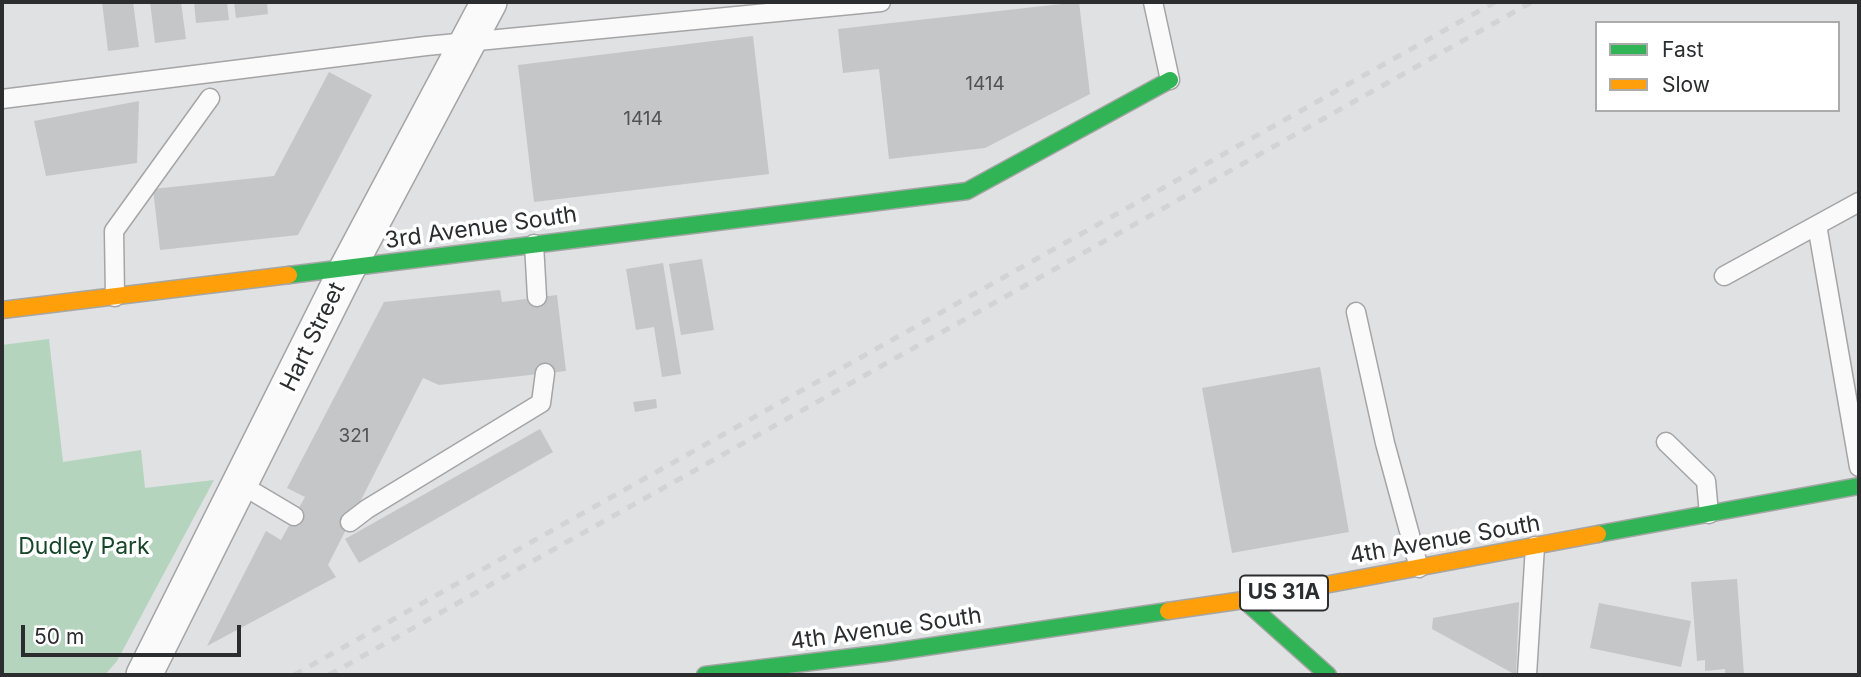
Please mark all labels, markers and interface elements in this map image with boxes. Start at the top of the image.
legend [1595,21,1840,112]
text: Fast [1662,37,1704,62]
text: Slow [1662,72,1710,97]
house number: 1414 [965,73,1005,95]
house number: 1414 [623,108,663,130]
street label: 3rd Avenue South [383,201,579,255]
street label: Hart Street [275,278,351,396]
house number: 321 [338,425,370,447]
street label: 4th Avenue South [1348,510,1542,570]
park label: Dudley Park [18,533,150,561]
road number: US 31A [1240,576,1328,610]
street label: 4th Avenue South [789,602,983,656]
scale bar [24,610,245,654]
text: 50 m [34,624,84,649]

